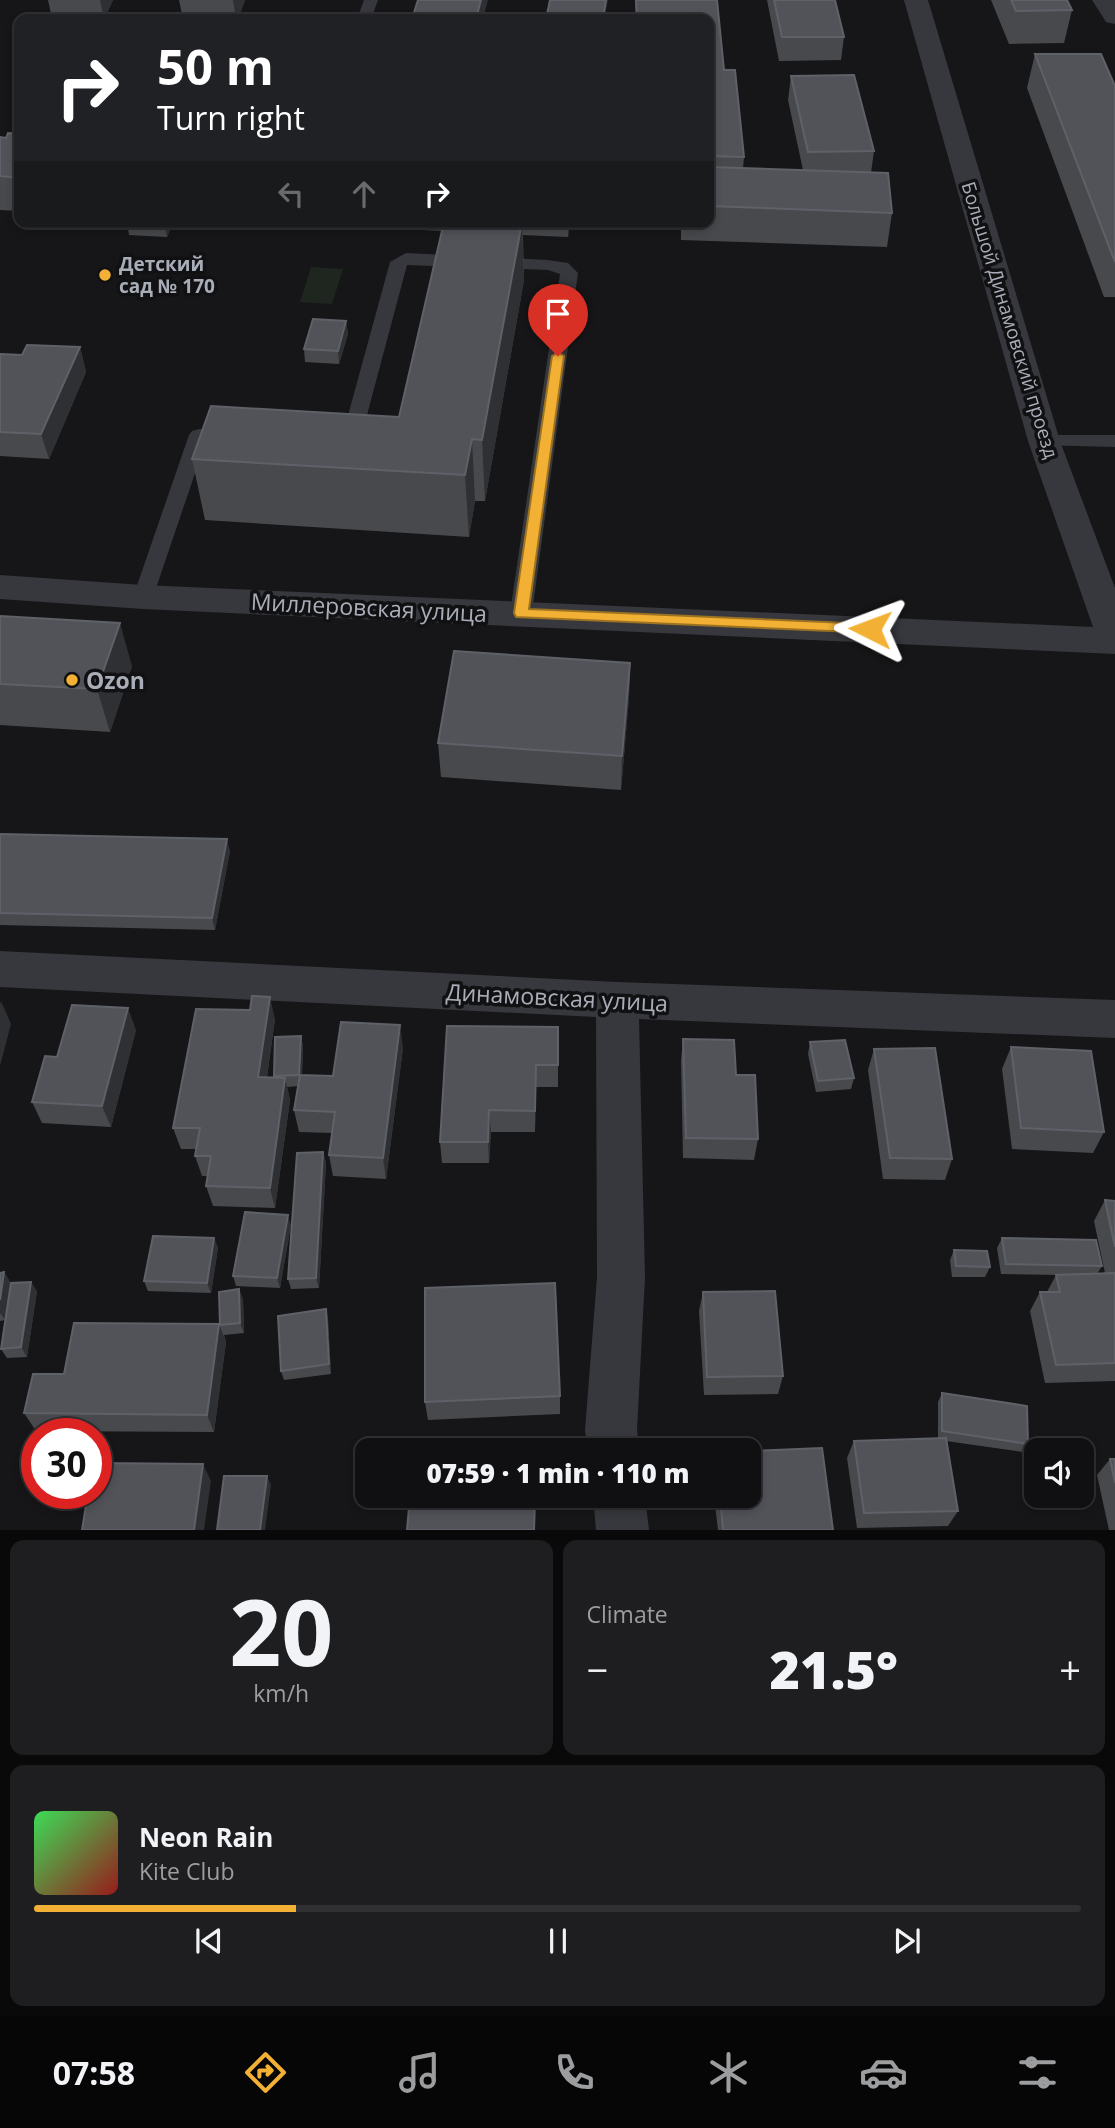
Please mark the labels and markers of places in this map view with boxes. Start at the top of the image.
place label: Детский сад № 170 [119,251,215,299]
marker: Детский сад № 170 [97,267,113,283]
pin [528,284,588,356]
place label: Ozon [86,664,145,696]
marker: Ozon [64,672,80,688]

